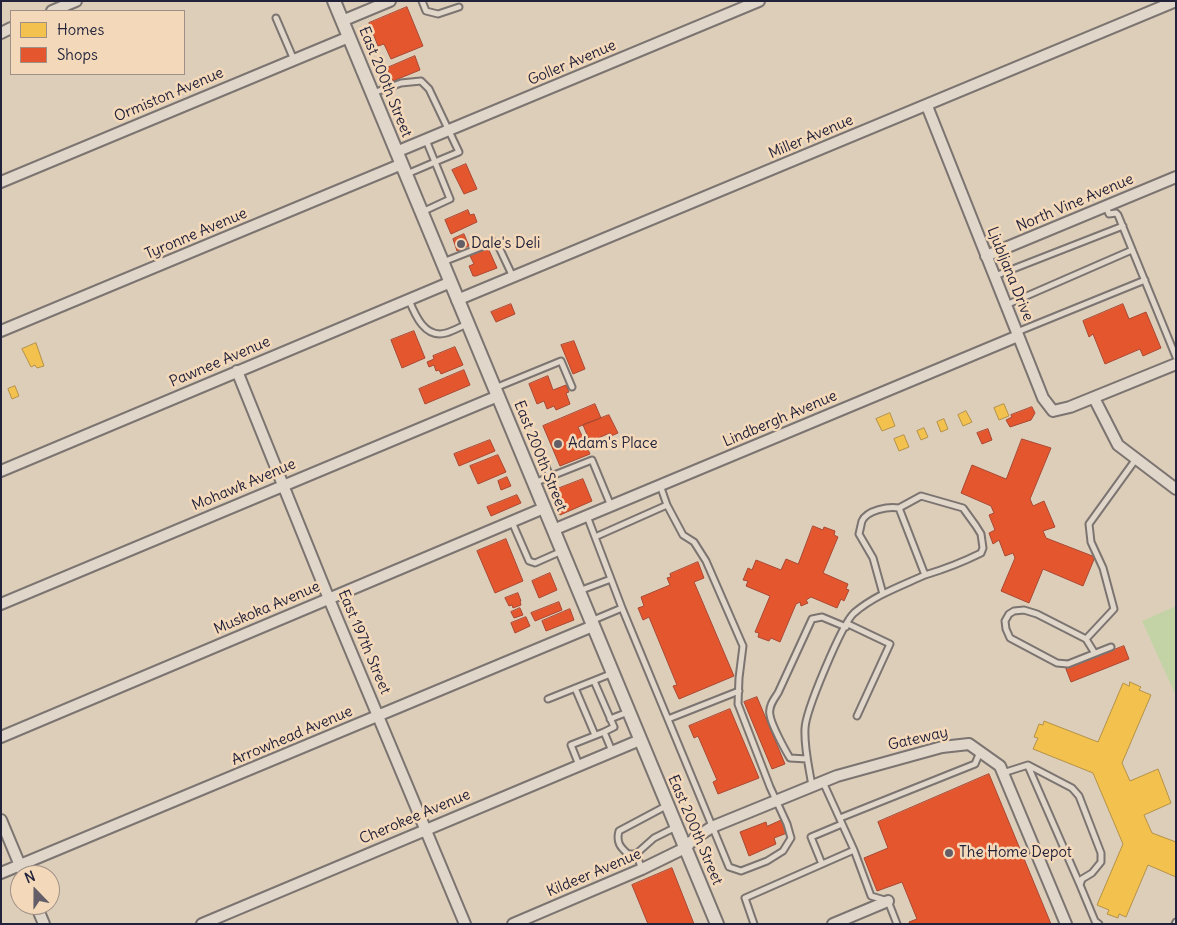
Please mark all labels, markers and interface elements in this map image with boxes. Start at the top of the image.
legend [10,10,185,75]
text: Homes [57,20,104,39]
street label: East 200th Street [355,24,415,140]
street label: Goller Avenue [525,36,619,90]
text: Shops [57,45,98,64]
street label: Ormiston Avenue [112,64,226,126]
street label: Miller Avenue [766,111,856,163]
street label: North Vine Avenue [1014,170,1136,236]
street label: Tyronne Avenue [142,204,250,264]
street label: Ljubljana Drive [983,224,1037,324]
place label: Dale's Deli [471,235,540,253]
marker: Dale's Deli [455,238,467,250]
street label: Pawnee Avenue [167,333,273,391]
street label: Lindbergh Avenue [720,387,840,451]
street label: East 200th Street [510,398,570,514]
place label: Adam's Place [568,435,658,453]
marker: Adam's Place [552,438,564,450]
street label: Mohawk Avenue [189,455,299,515]
street label: Muskoka Avenue [211,578,323,638]
street label: East 197th Street [334,587,394,697]
street label: Arrowhead Avenue [229,702,355,770]
street label: Gateway [886,723,950,755]
street label: East 200th Street [664,772,726,888]
street label: Cherokee Avenue [357,786,473,848]
place label: The Home Depot [959,844,1072,862]
street label: Kildeer Avenue [544,845,644,901]
marker: The Home Depot [943,847,955,859]
north arrow [10,865,60,915]
text: N [22,867,38,887]

